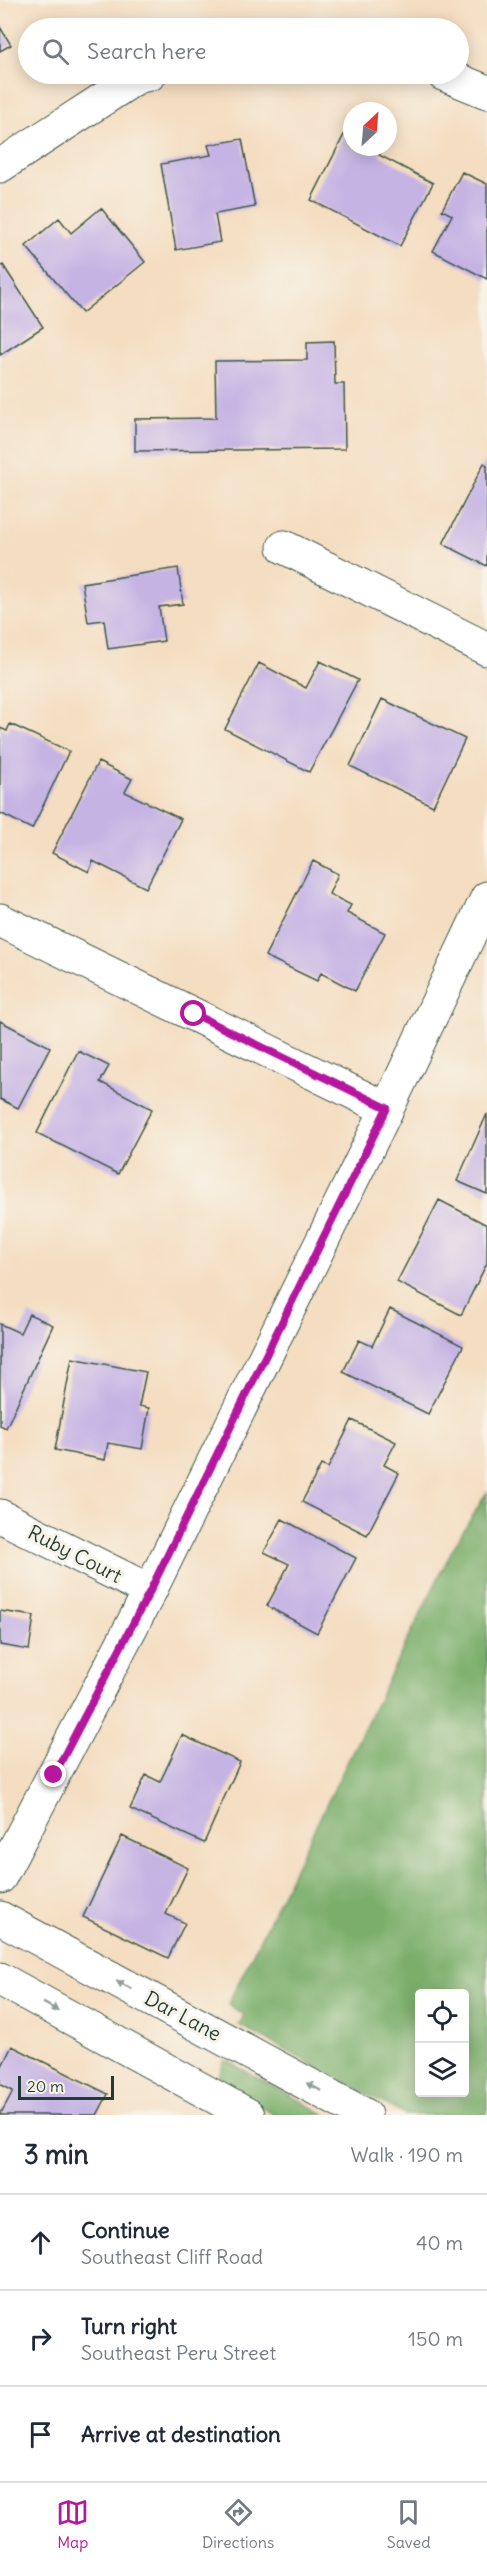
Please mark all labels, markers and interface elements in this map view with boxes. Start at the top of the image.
search box [18,18,469,84]
icon: search [39,35,72,68]
text: Search here [87,37,206,65]
north arrow [343,102,397,156]
route start [180,1000,206,1026]
street label: Ruby Court [24,1519,127,1588]
route end [40,1761,66,1787]
one-way arrow [115,1980,132,1990]
street label: Dar Lane [141,1985,226,2046]
map controls [415,1989,469,2097]
button: locate [415,1989,469,2043]
one-way arrow [43,2002,60,2012]
button: layers [415,2043,469,2097]
scale bar [18,2073,114,2100]
text: 20 m [27,2076,64,2096]
one-way arrow [305,2082,322,2092]
text: 3 min [24,2138,89,2171]
text: Walk · 190 m [351,2142,463,2167]
text: Continue [81,2216,170,2244]
icon: ahead [24,2226,57,2259]
text: 40 m [416,2230,463,2255]
text: Southeast Cliff Road [81,2244,263,2269]
text: Turn right [81,2312,177,2340]
icon: right [24,2322,57,2355]
text: 150 m [408,2326,463,2351]
text: Southeast Peru Street [81,2340,276,2365]
icon: arrive [24,2418,57,2451]
text: Arrive at destination [81,2420,281,2448]
tab: Map [56,2496,89,2552]
tab: Directions [202,2496,274,2552]
tab: Saved [387,2496,431,2552]

